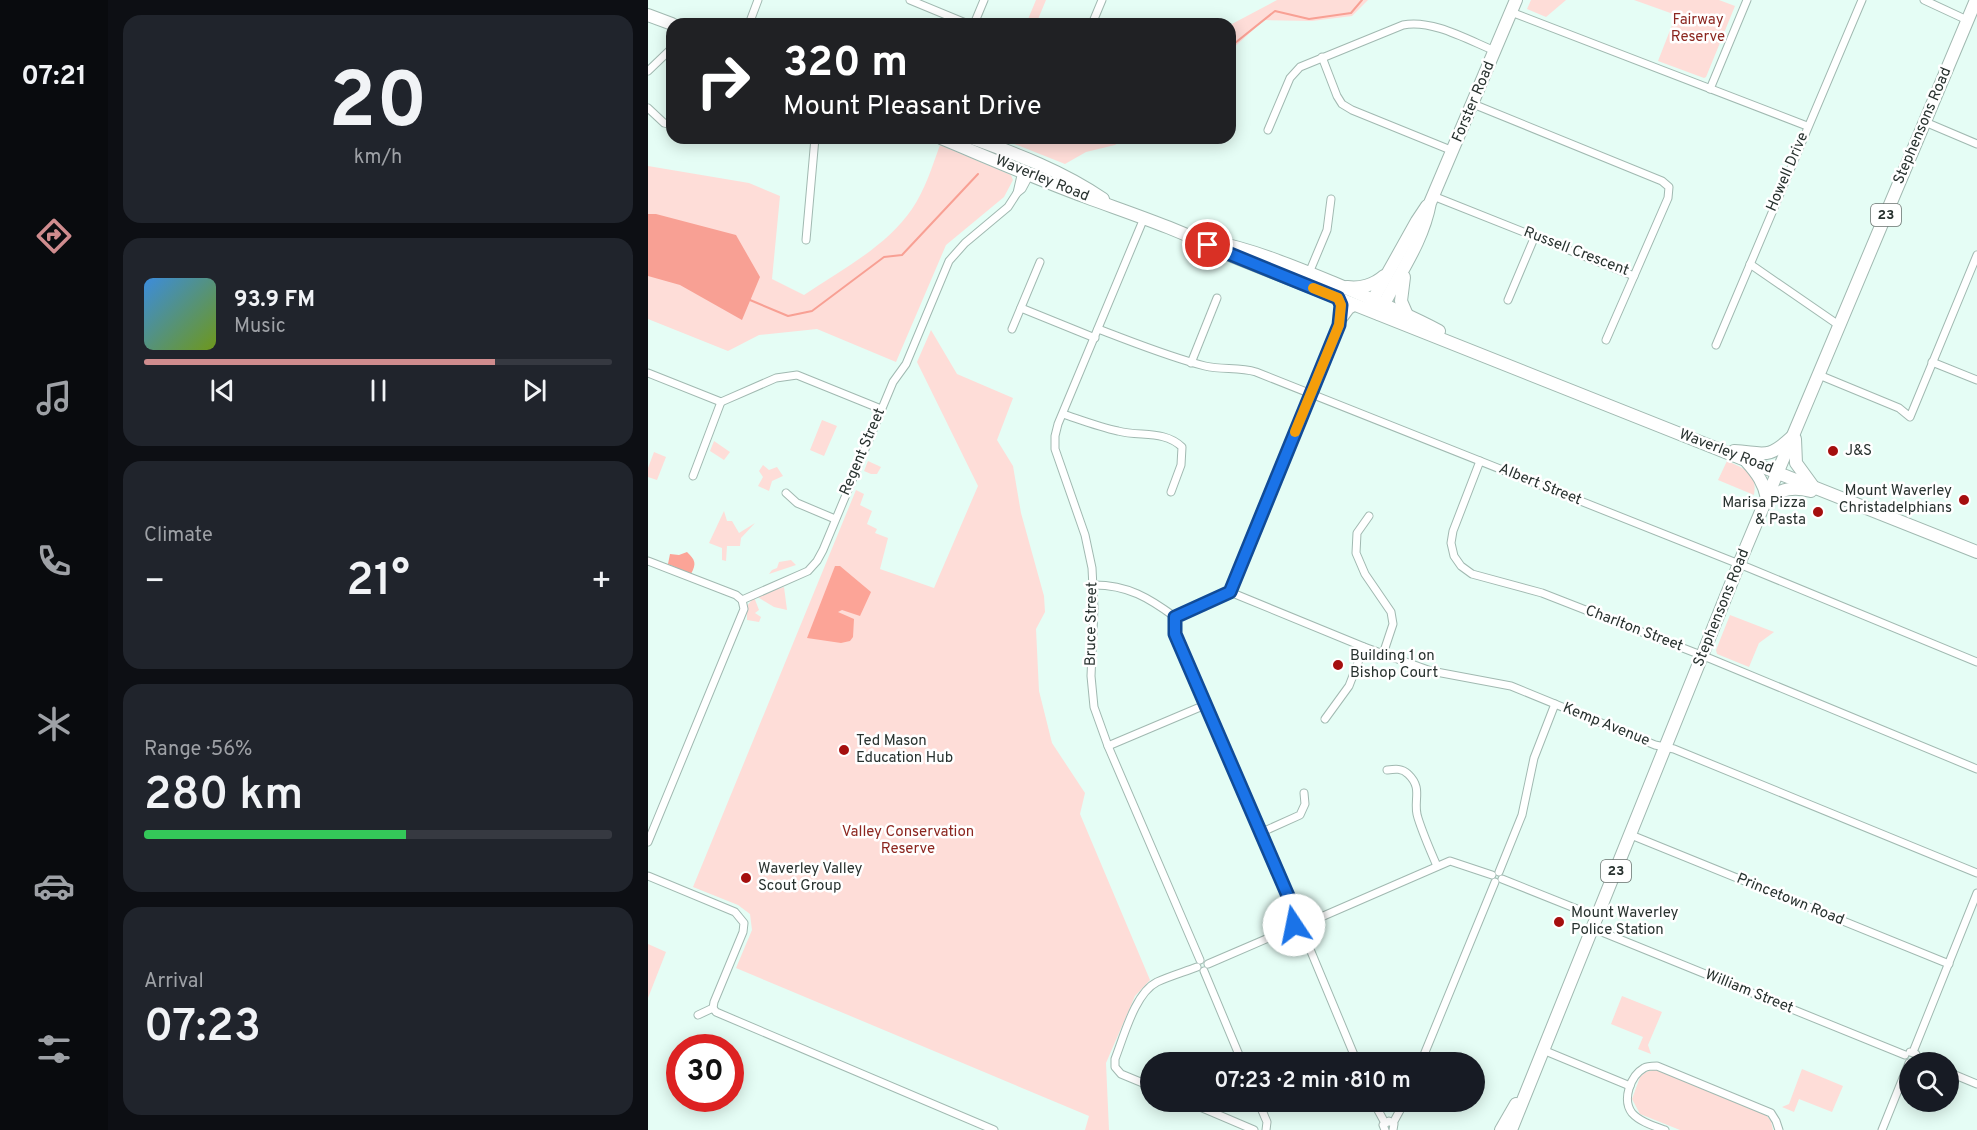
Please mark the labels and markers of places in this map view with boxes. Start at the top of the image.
pin [1182,219,1233,270]
place label: J&S [1845,442,1872,461]
marker: J&S [1826,444,1840,458]
place label: Mount Waverley Christadelphians [1839,482,1952,518]
marker: Mount Waverley Christadelphians [1957,493,1971,507]
place label: Marisa Pizza & Pasta [1722,494,1806,530]
marker: Marisa Pizza & Pasta [1811,505,1825,519]
place label: Building 1 on Bishop Court [1350,647,1438,683]
marker: Building 1 on Bishop Court [1331,658,1345,672]
place label: Ted Mason Education Hub [856,732,953,768]
marker: Ted Mason Education Hub [837,743,851,757]
place label: Waverley Valley Scout Group [758,860,862,896]
marker: Waverley Valley Scout Group [739,871,753,885]
place label: Mount Waverley Police Station [1571,904,1678,940]
marker: Mount Waverley Police Station [1552,915,1566,929]

